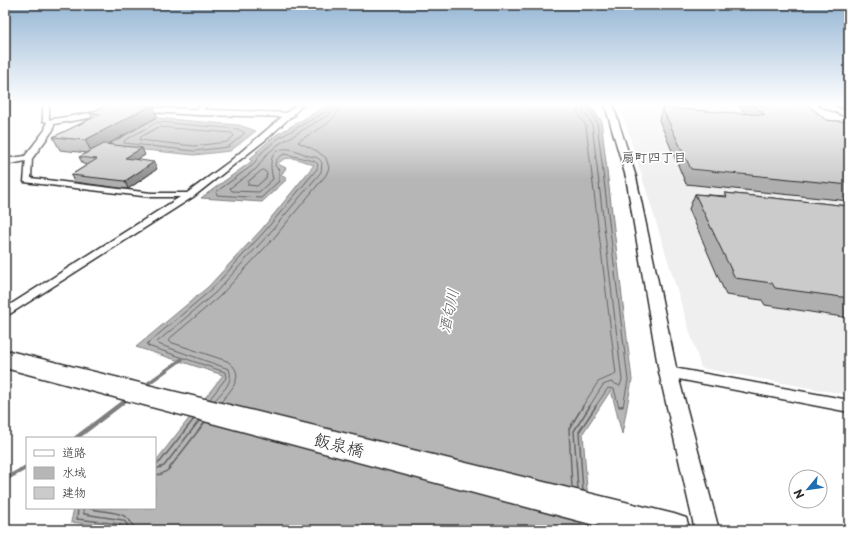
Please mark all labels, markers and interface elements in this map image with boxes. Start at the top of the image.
district label: 扇町四丁目 [621,147,687,166]
water label: 酒匂川 [432,286,463,335]
street label: 飯泉橋 [311,425,367,463]
legend [26,437,156,509]
text: 道路 [62,443,86,461]
text: 水域 [62,463,86,481]
north arrow [788,469,828,509]
text: 建物 [62,483,86,501]
text: N [789,486,808,502]

